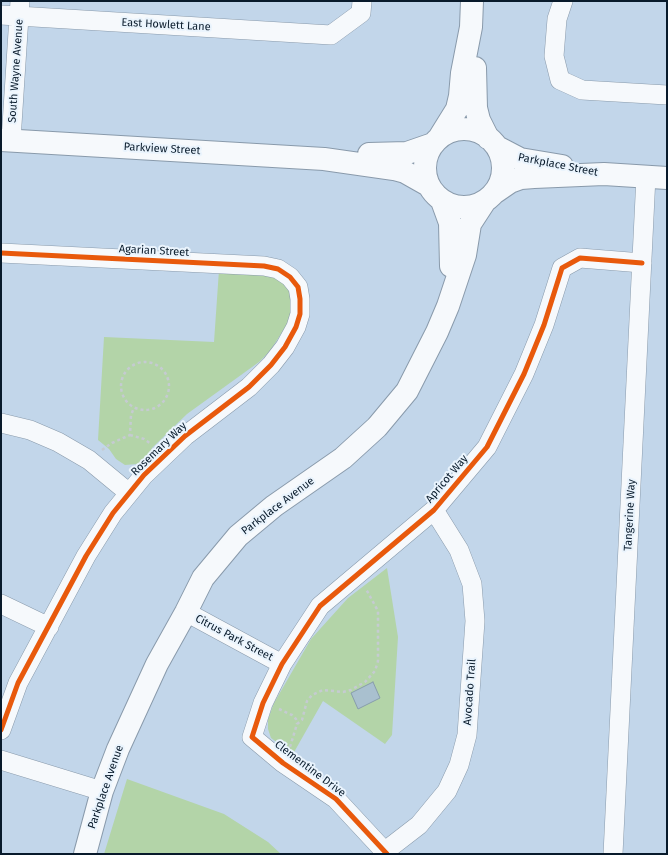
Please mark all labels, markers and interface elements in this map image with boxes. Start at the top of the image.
street label: East Howlett Lane [121,16,211,34]
street label: South Wayne Avenue [6,19,26,123]
street label: Parkview Street [123,140,201,158]
street label: Parkplace Street [517,151,599,179]
street label: Agarian Street [119,243,189,259]
street label: Rosemary Way [129,419,189,479]
street label: Apricot Way [423,452,471,506]
street label: Parkplace Avenue [239,474,317,538]
street label: Tangerine Way [622,479,638,551]
street label: Citrus Park Street [193,612,275,664]
street label: Avocado Trail [461,658,479,726]
street label: Clementine Drive [272,738,348,800]
street label: Parkplace Avenue [85,743,127,831]

